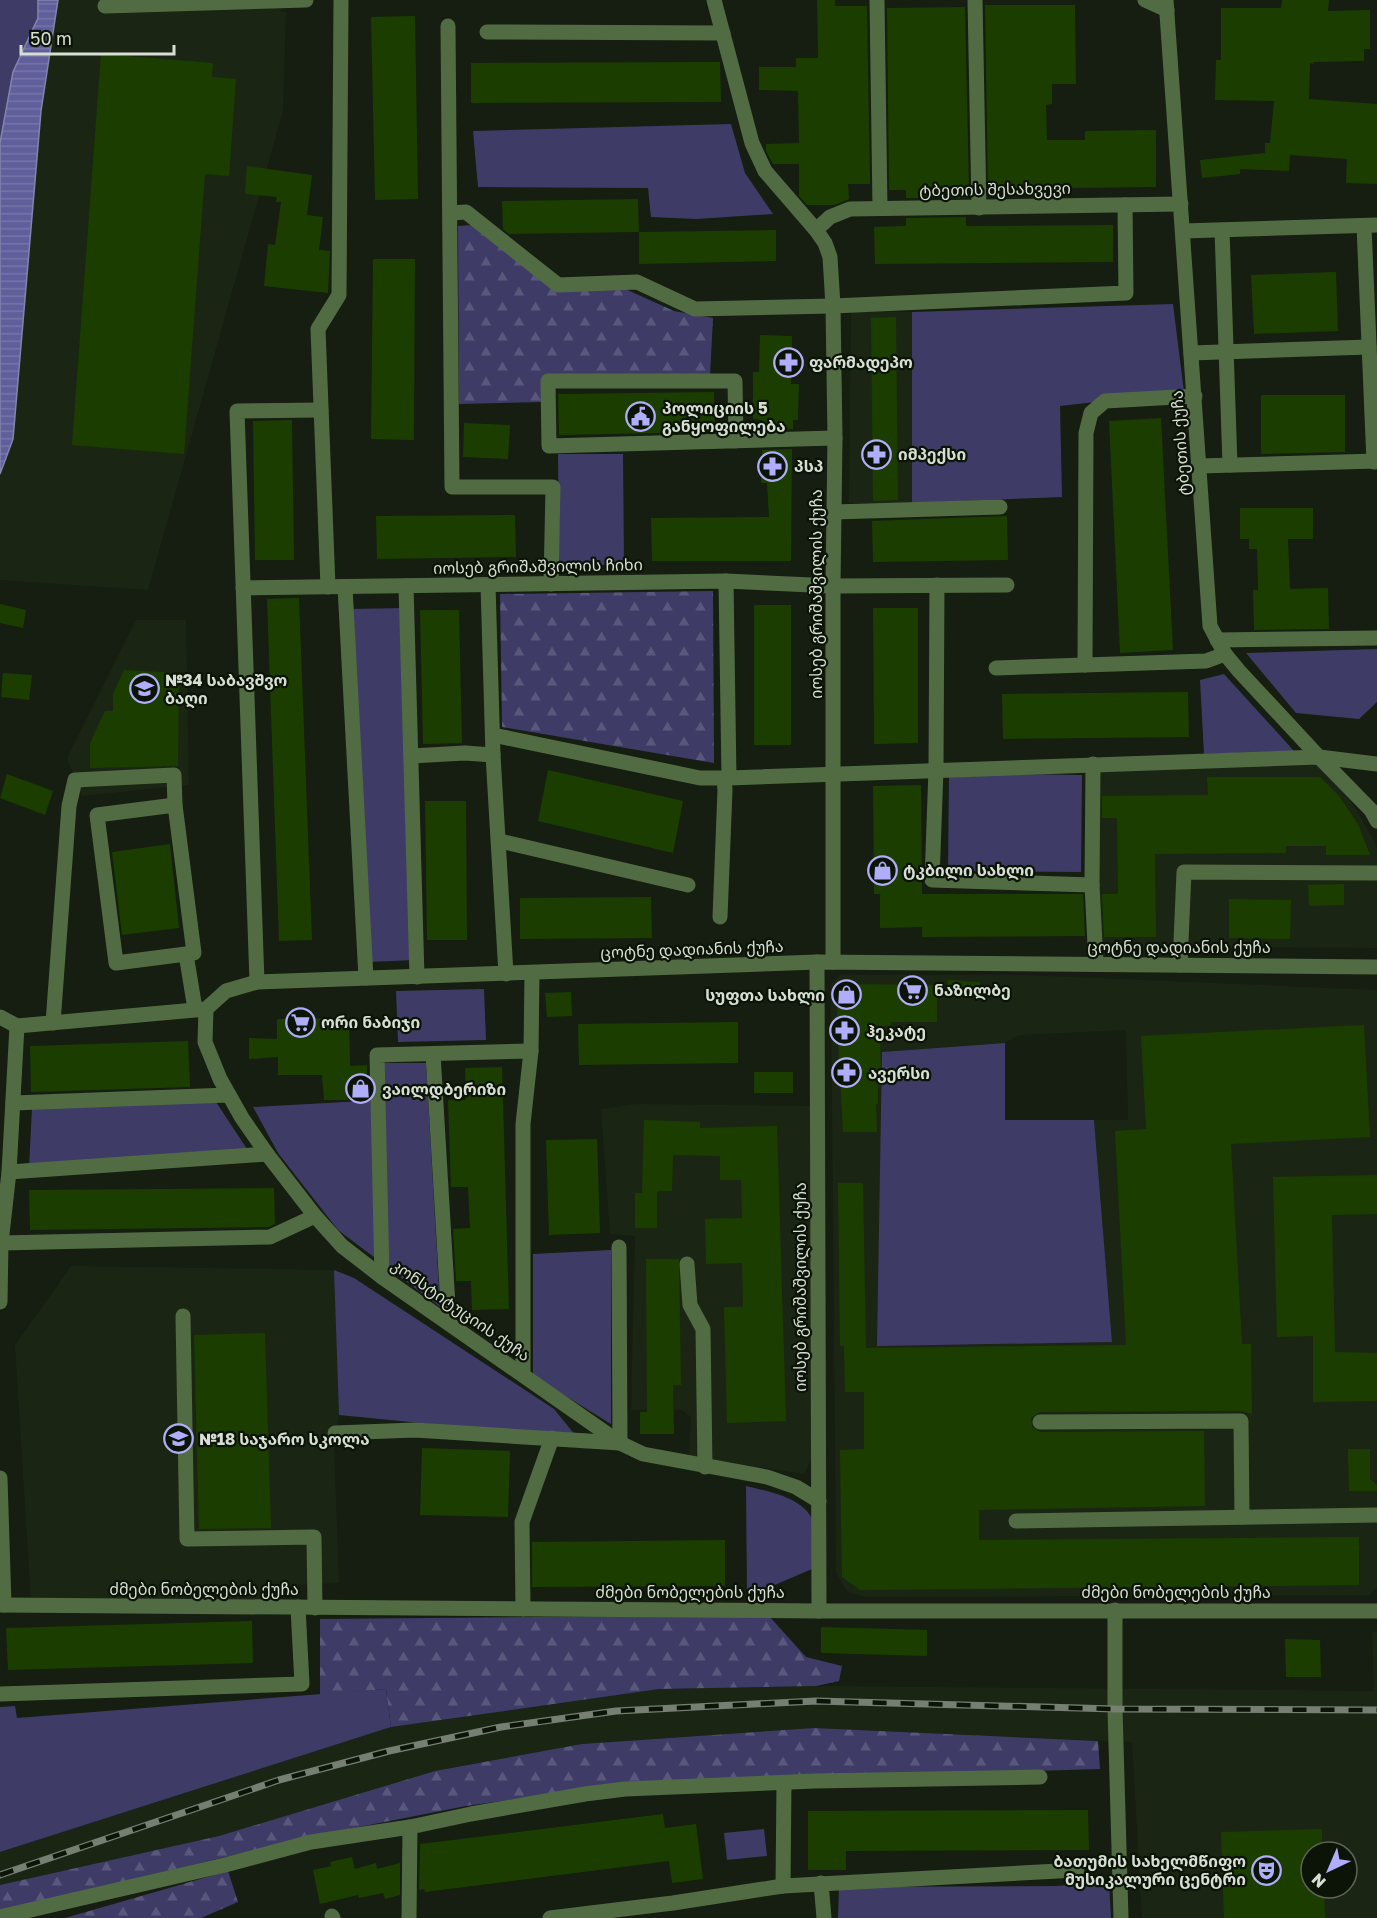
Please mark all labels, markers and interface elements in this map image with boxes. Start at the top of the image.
scale bar [21,18,174,56]
text: 50 m [30,27,72,49]
street label: ტბეთის შესახვევი [919,178,1071,200]
pharmacy icon: ფარმადეპო [772,346,804,378]
place label: ფარმადეპო [809,352,913,373]
street label: ტბეთის ქუჩა [1166,390,1194,496]
place label: პოლიციის 5 განყოფილება [662,398,786,437]
public building icon: პოლიციის 5 განყოფილება [625,401,657,433]
pharmacy icon: იმპექსი [861,438,893,470]
place label: იმპექსი [898,444,966,464]
pharmacy icon: პსპ [757,450,789,482]
place label: პსპ [794,456,823,476]
street label: იოსებ გრიშაშვილის ქუჩა [806,489,827,699]
street label: იოსებ გრიშაშვილის ჩიხი [433,554,643,579]
place label: №34 საბავშვო ბაღი [165,670,287,709]
school or university icon: №34 საბავშვო ბაღი [128,673,160,705]
shop icon: ტკბილი სახლი [866,854,898,886]
place label: ტკბილი სახლი [903,860,1034,881]
street label: ცოტნე დადიანის ქუჩა [600,936,784,963]
street label: ცოტნე დადიანის ქუჩა [1087,937,1271,958]
supermarket icon: ნაზილბე [897,974,929,1006]
shop icon: სუფთა სახლი [830,979,862,1011]
place label: ნაზილბე [934,980,1011,1001]
place label: სუფთა სახლი [705,985,825,1006]
supermarket icon: ორი ნაბიჯი [284,1006,316,1038]
place label: ორი ნაბიჯი [321,1012,420,1032]
pharmacy icon: ჰეკატე [829,1015,861,1047]
place label: ჰეკატე [866,1021,926,1041]
pharmacy icon: ავერსი [831,1057,863,1089]
place label: ავერსი [868,1063,930,1083]
shop icon: ვაილდბერიზი [345,1073,377,1105]
place label: ვაილდბერიზი [382,1079,506,1100]
street label: იოსებ გრიშაშვილის ქუჩა [790,1182,811,1392]
street label: კონსტიტუციის ქუჩა [388,1255,534,1365]
school or university icon: №18 საჯარო სკოლა [162,1423,194,1455]
place label: №18 საჯარო სკოლა [199,1429,370,1450]
street label: ძმები ნობელების ქუჩა [109,1579,299,1600]
street label: ძმები ნობელების ქუჩა [595,1582,785,1603]
street label: ძმები ნობელების ქუჩა [1081,1582,1271,1603]
north arrow [1299,1840,1359,1900]
place label: ბათუმის სახელმწიფო მუსიკალური ცენტრი [1053,1851,1246,1890]
theatre icon: ბათუმის სახელმწიფო მუსიკალური ცენტრი [1251,1854,1283,1886]
text: N [1307,1869,1330,1892]

